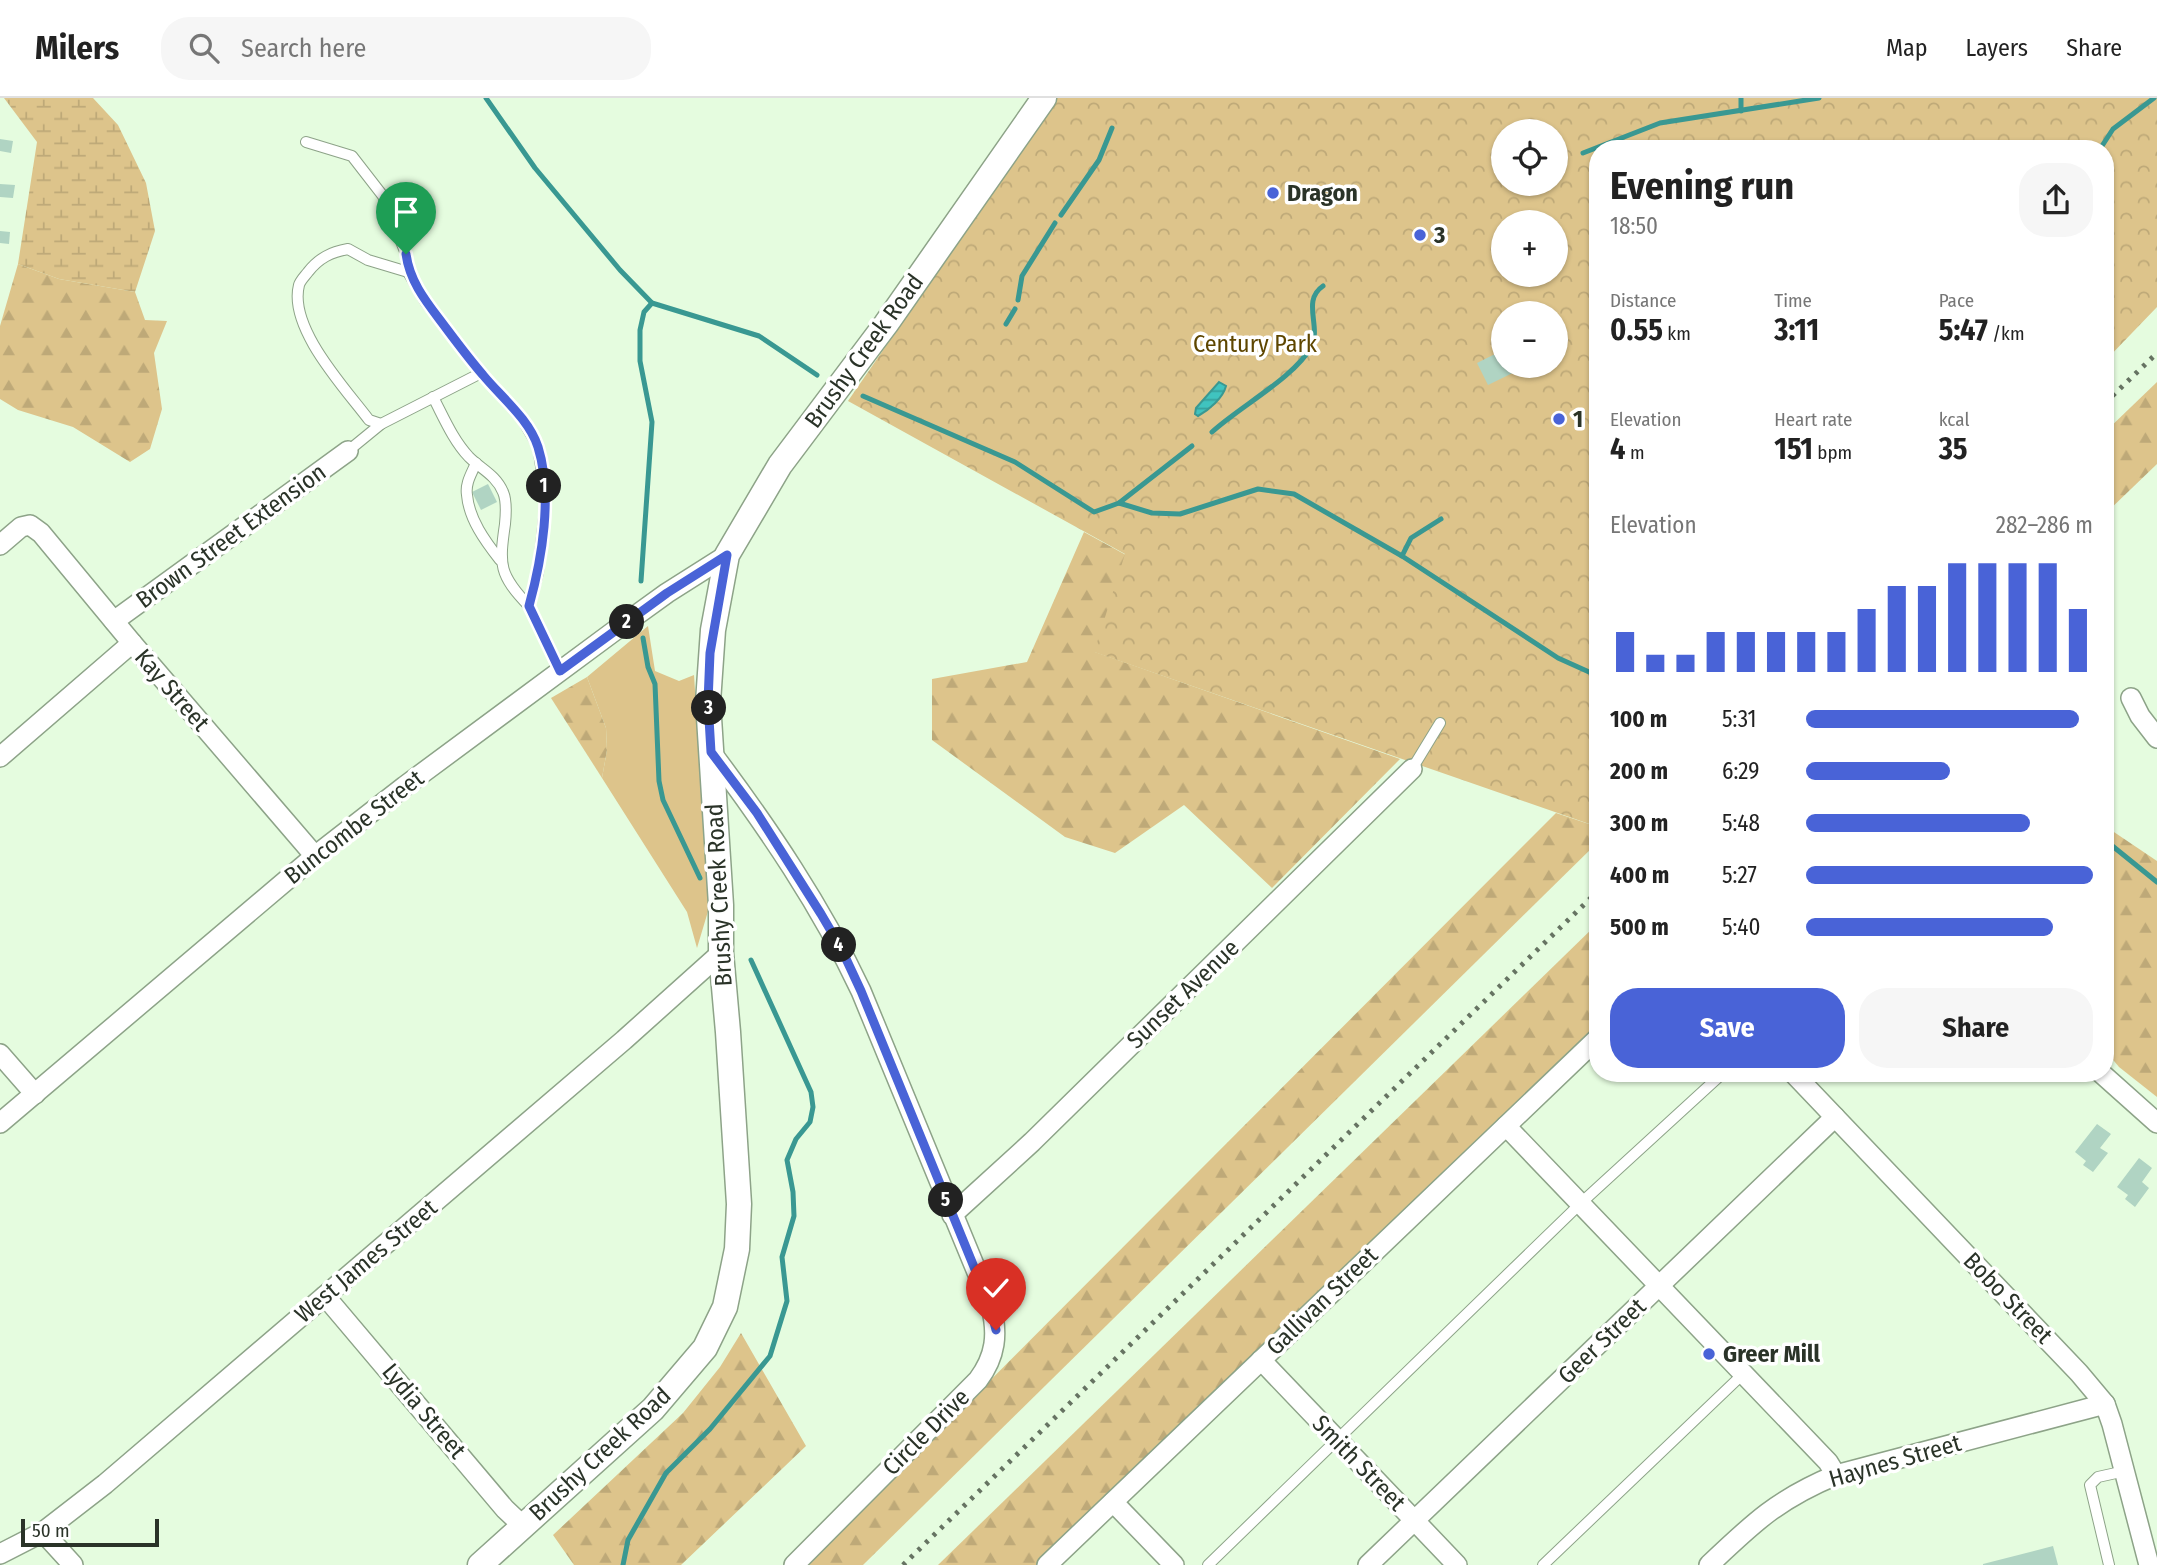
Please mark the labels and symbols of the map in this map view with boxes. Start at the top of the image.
place label: Dragon [1287,179,1358,207]
pin [376,182,436,254]
marker: Dragon [1265,185,1281,201]
place label: 3 [1433,221,1445,249]
marker: 3 [1412,227,1428,243]
street label: Brushy Creek Road [799,269,929,433]
park label: Century Park [1193,330,1318,358]
place label: 1 [1573,405,1583,433]
marker: 1 [1551,411,1567,427]
street label: Brown Street Extension [131,458,331,614]
pin: 1 [526,468,562,504]
pin: 2 [610,604,644,640]
street label: Kay Street [129,643,215,737]
pin: 3 [692,690,726,726]
street label: Buncombe Street [279,764,429,890]
street label: Brushy Creek Road [700,803,738,987]
pin: 4 [822,928,856,962]
street label: Sunset Avenue [1121,934,1245,1054]
pin: 5 [928,1182,964,1218]
street label: West James Street [289,1193,443,1329]
street label: Gallivan Street [1261,1241,1383,1361]
street label: Bobo Street [1958,1247,2058,1349]
pin [966,1258,1026,1330]
street label: Geer Street [1553,1292,1652,1389]
place label: Greer Mill [1723,1340,1820,1368]
marker: Greer Mill [1701,1346,1717,1362]
street label: Lydia Street [376,1358,472,1464]
street label: Brushy Creek Road [524,1381,676,1527]
street label: Circle Drive [877,1383,975,1481]
street label: Smith Street [1307,1410,1411,1517]
street label: Haynes Street [1826,1429,1964,1493]
scale bar [21,1516,159,1548]

